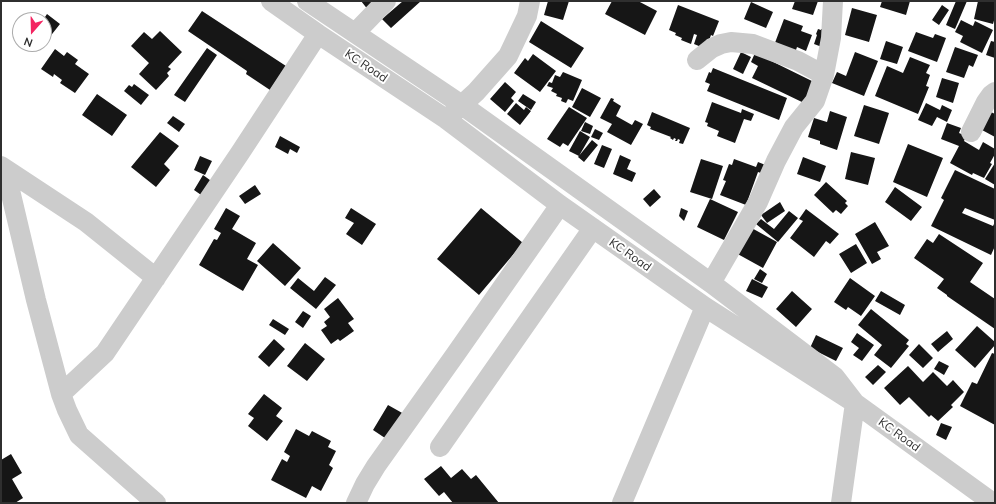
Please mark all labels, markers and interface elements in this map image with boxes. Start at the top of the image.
north arrow [12,12,52,52]
text: N [22,34,35,50]
street label: KC Road [342,47,390,85]
street label: KC Road [606,235,654,275]
street label: KC Road [875,415,923,455]

